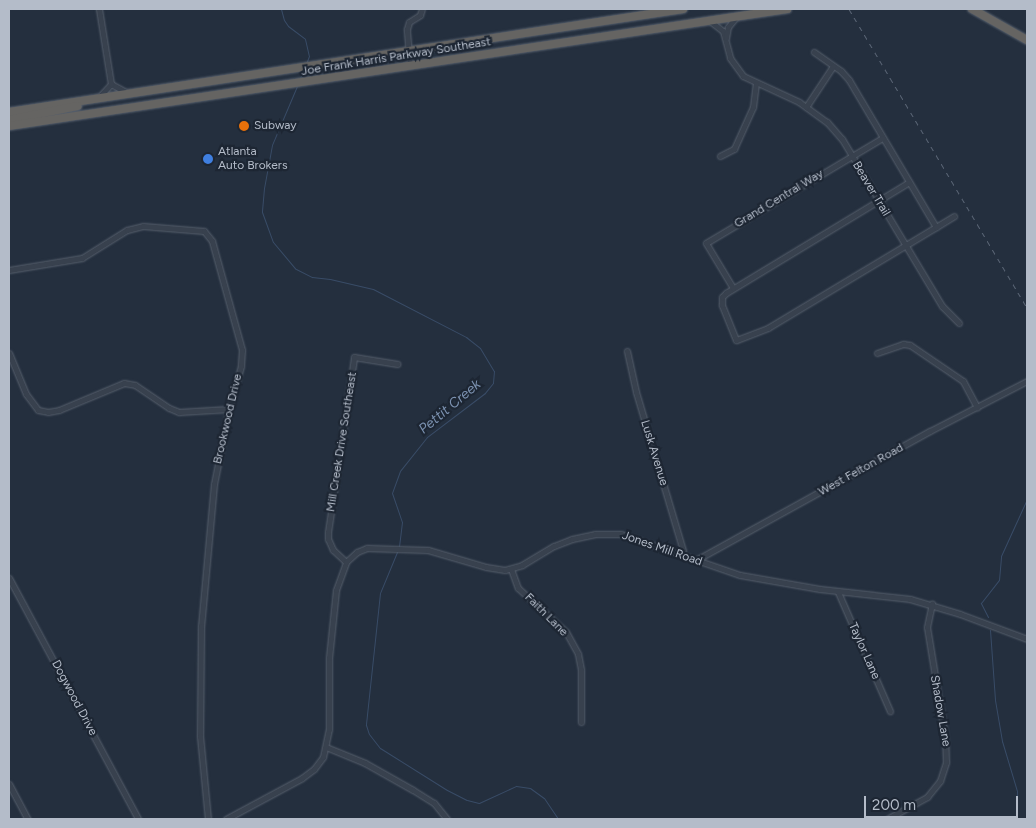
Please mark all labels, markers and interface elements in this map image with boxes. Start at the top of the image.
street label: Joe Frank Harris Parkway Southeast [300,35,492,79]
place label: Subway [254,119,297,133]
marker: Subway [238,120,250,132]
place label: Atlanta Auto Brokers [218,145,287,173]
marker: Atlanta Auto Brokers [202,153,214,165]
street label: Beaver Trail [849,159,893,219]
street label: Grand Central Way [732,167,826,231]
street label: Mill Creek Drive Southeast [324,371,360,513]
street label: Brookwood Drive [211,373,245,465]
water label: Pettit Creek [416,376,484,438]
street label: Lusk Avenue [637,418,671,488]
street label: West Felton Road [816,441,906,499]
street label: Jones Mill Road [620,529,704,569]
street label: Faith Lane [521,590,571,640]
street label: Taylor Lane [845,620,883,682]
street label: Dogwood Drive [48,658,100,738]
street label: Shadow Lane [927,674,953,748]
scale bar [866,786,1020,818]
text: 200 m [872,796,916,814]

